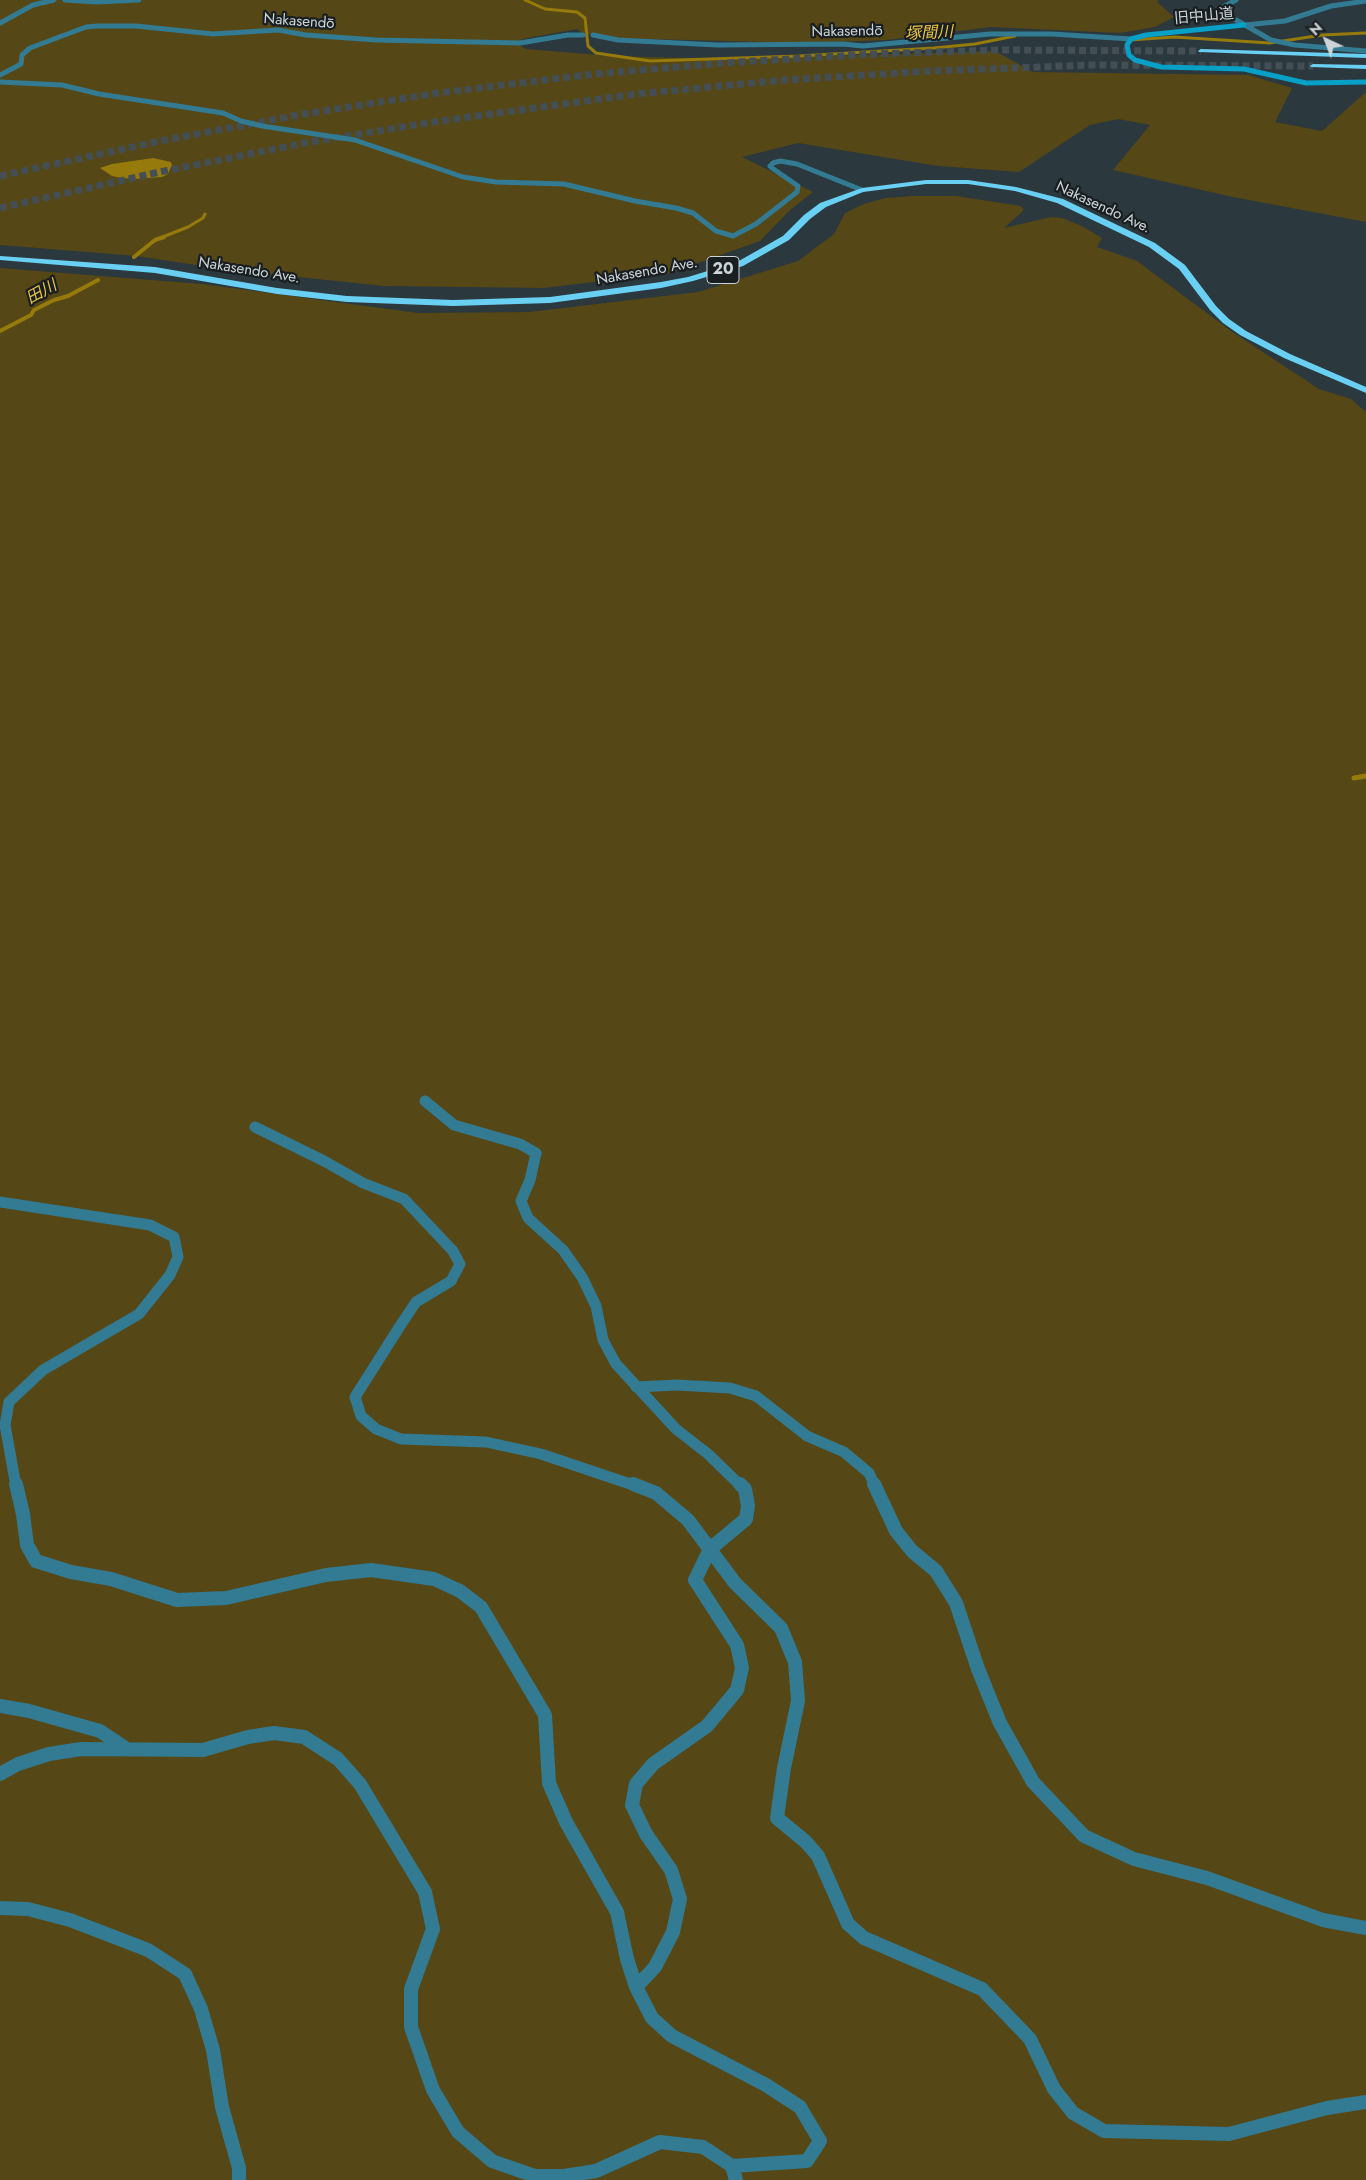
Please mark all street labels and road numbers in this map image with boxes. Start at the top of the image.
street label: 旧中山道 [1173,5,1235,29]
street label: Nakasendō [263,11,335,33]
street label: Nakasendō [811,22,883,42]
street label: Nakasendo Ave. [1053,178,1153,238]
street label: Nakasendo Ave. [197,254,301,288]
street label: Nakasendo Ave. [595,254,699,290]
road number: 20 [707,256,739,284]

